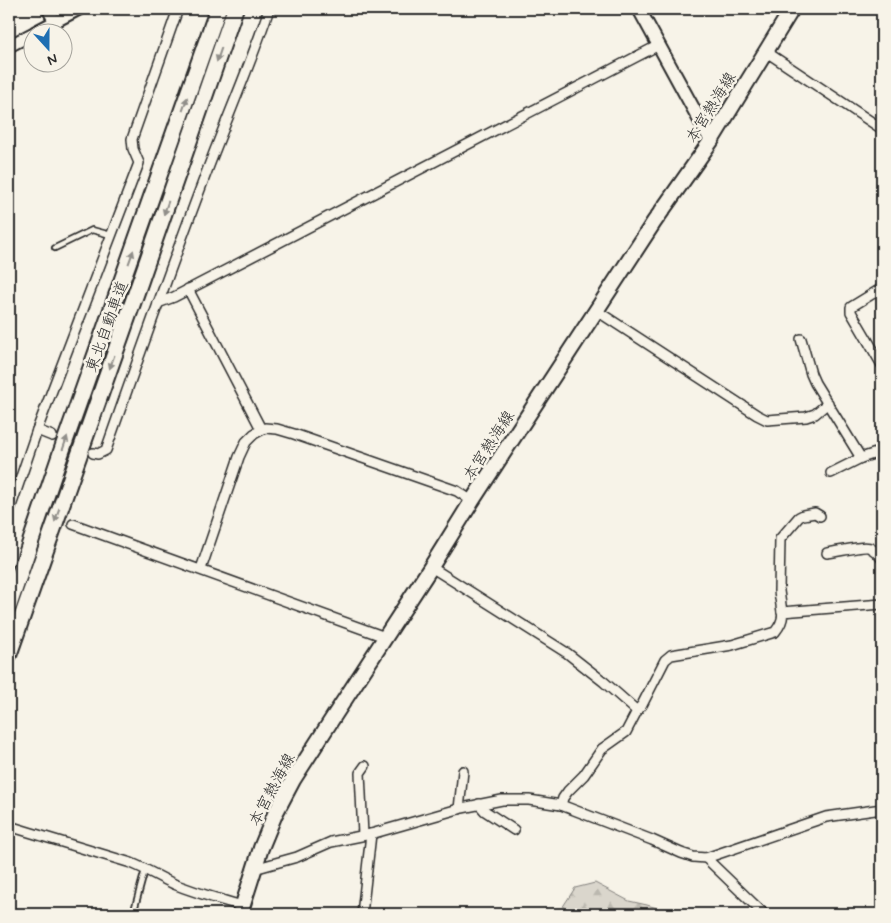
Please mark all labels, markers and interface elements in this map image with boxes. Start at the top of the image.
north arrow [22,22,72,72]
one-way arrow [215,48,223,63]
text: N [45,49,60,69]
street label: 本宮熱海線 [681,68,741,147]
one-way arrow [181,96,189,111]
one-way arrow [162,201,169,216]
one-way arrow [127,249,135,264]
street label: 東北自動車道 [81,278,134,375]
one-way arrow [108,354,115,369]
street label: 本宮熱海線 [459,407,520,485]
one-way arrow [61,435,69,450]
one-way arrow [53,508,61,523]
street label: 本宮熱海線 [244,749,300,830]

